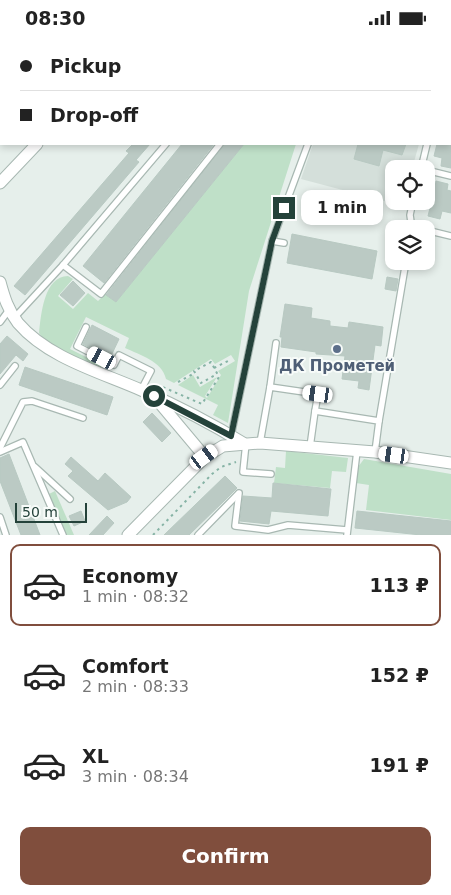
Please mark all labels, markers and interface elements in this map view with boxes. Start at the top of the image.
text: 08:30 [25,7,85,29]
text: Pickup [50,55,121,77]
text: Drop-off [50,104,138,126]
map controls [385,160,435,270]
button: locate [385,160,435,210]
callout: 1 min [302,191,384,225]
route end [273,197,295,219]
text: 1 min [317,198,367,217]
button: layers [385,220,435,270]
marker: ДК Прометей [331,343,343,355]
car [85,345,118,371]
place label: ДК Прометей [279,357,395,375]
car [302,384,333,404]
route start [143,385,165,407]
car [187,442,220,472]
car [378,445,409,465]
scale bar [15,500,88,523]
text: 50 m [22,504,58,520]
icon: car [22,563,67,608]
text: Economy [82,565,178,587]
text: 113 ₽ [370,574,429,596]
text: 1 min · 08:32 [82,587,189,606]
icon: car [22,653,67,698]
text: Comfort [82,655,169,677]
text: 152 ₽ [370,664,429,686]
text: 2 min · 08:33 [82,677,189,696]
icon: car [22,743,67,788]
text: XL [82,745,109,767]
text: 191 ₽ [370,754,429,776]
text: 3 min · 08:34 [82,767,189,786]
button: Confirm [20,827,431,885]

